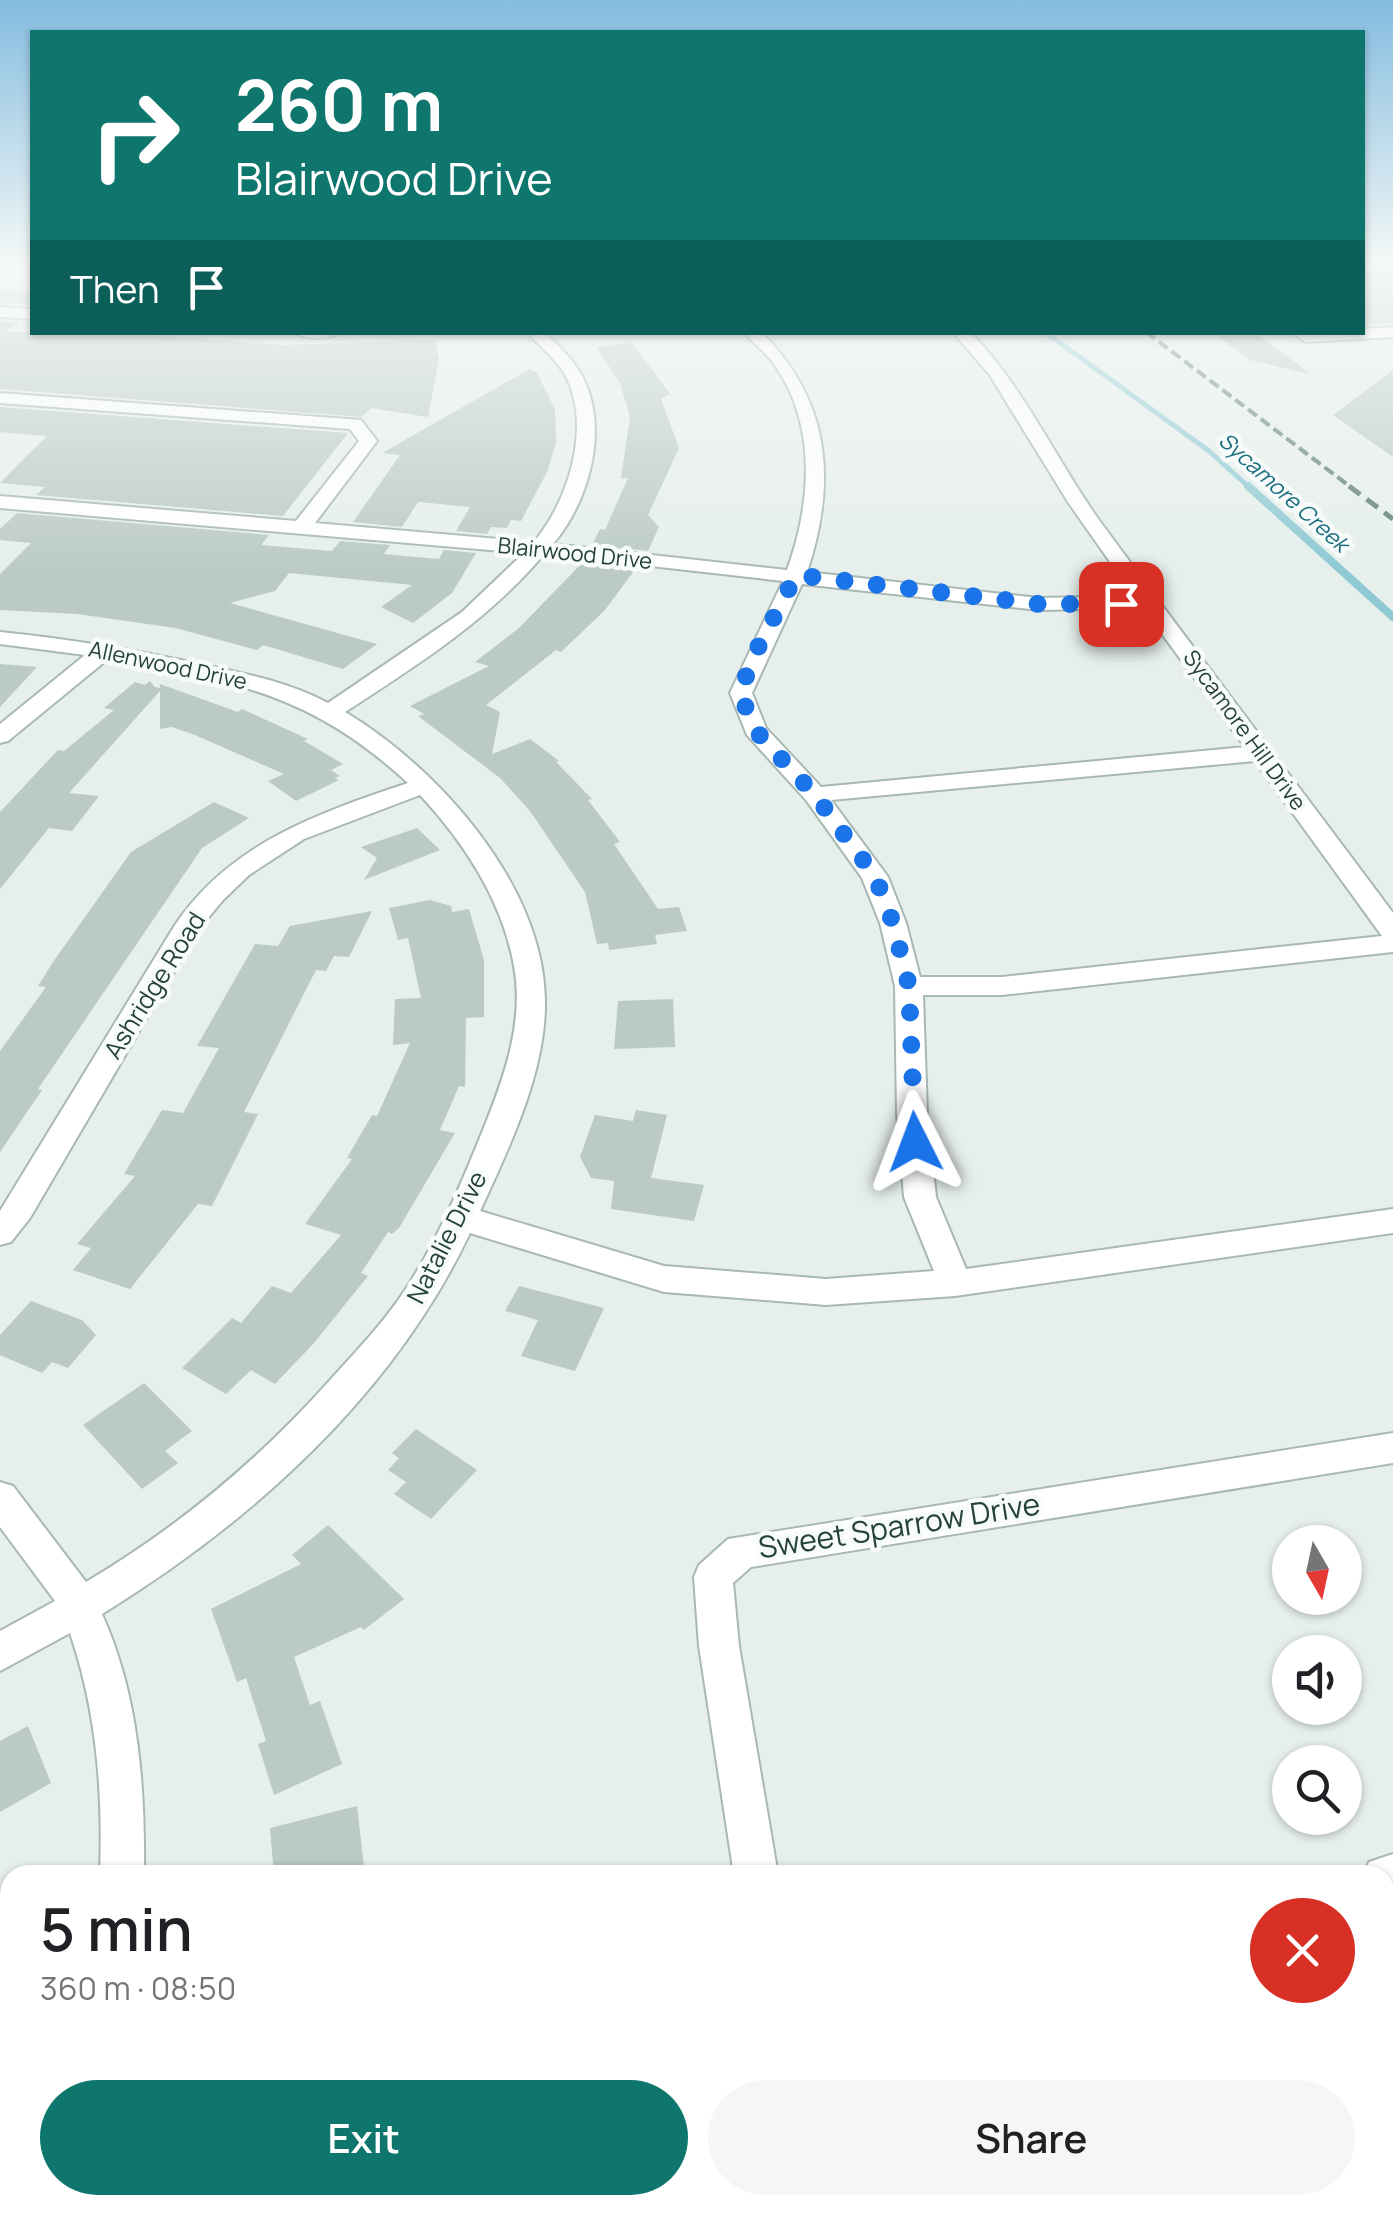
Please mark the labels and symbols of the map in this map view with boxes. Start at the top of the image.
water label: Sycamore Creek [1212,425,1358,561]
street label: Blairwood Drive [496,530,654,576]
pin [1079,562,1164,647]
street label: Allenwood Drive [86,634,250,696]
street label: Sycamore Hill Drive [1177,644,1314,816]
street label: Ashridge Road [95,905,213,1065]
position arrow [863,1090,967,1194]
street label: Natalie Drive [398,1165,494,1309]
street label: Sweet Sparrow Drive [755,1482,1043,1568]
north arrow [1272,1525,1362,1615]

